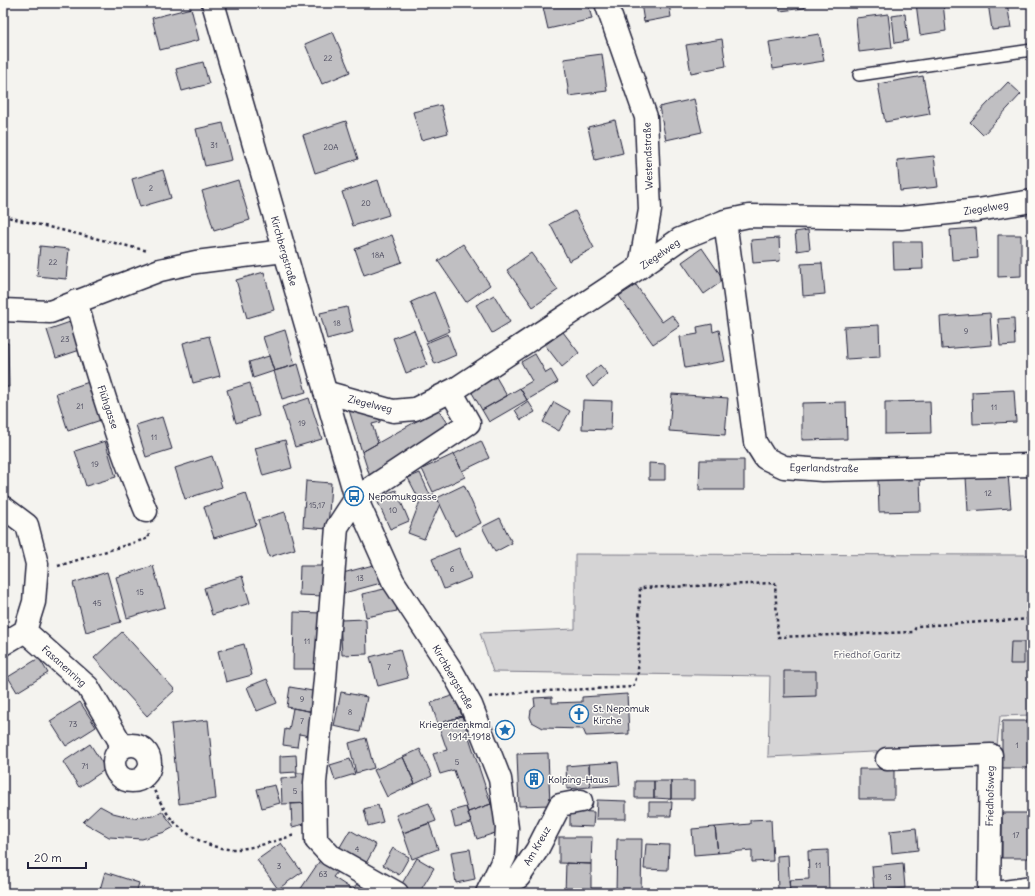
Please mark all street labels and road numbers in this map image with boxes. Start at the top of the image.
street label: Westendstraße [640,122,656,190]
street label: Ziegelweg [963,198,1009,218]
street label: Kirchbergstraße [268,215,300,287]
street label: Ziegelweg [638,236,682,272]
street label: Flühgasse [94,383,122,431]
street label: Ziegelweg [346,392,394,416]
street label: Egerlandstraße [789,461,859,475]
street label: Fasanenring [39,642,89,690]
street label: Kirchbergstraße [429,642,477,712]
street label: Friedhofsweg [983,765,997,827]
street label: Am Kreuz [520,824,554,868]

